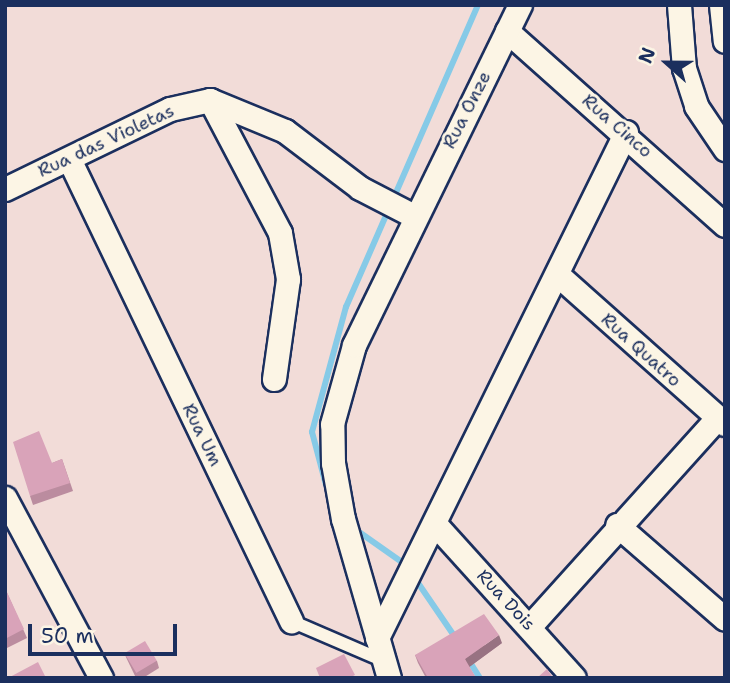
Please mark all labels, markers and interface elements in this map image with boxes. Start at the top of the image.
north arrow [632,28,702,98]
text: N [633,44,661,67]
street label: Rua Onze [438,68,496,152]
street label: Rua Cinco [578,90,656,162]
street label: Rua das Violetas [34,100,178,182]
street label: Rua Quatro [597,309,685,391]
street label: Rua Um [178,400,226,470]
street label: Rua Dois [472,565,540,635]
scale bar [32,610,180,654]
text: 50 m [41,622,94,650]

